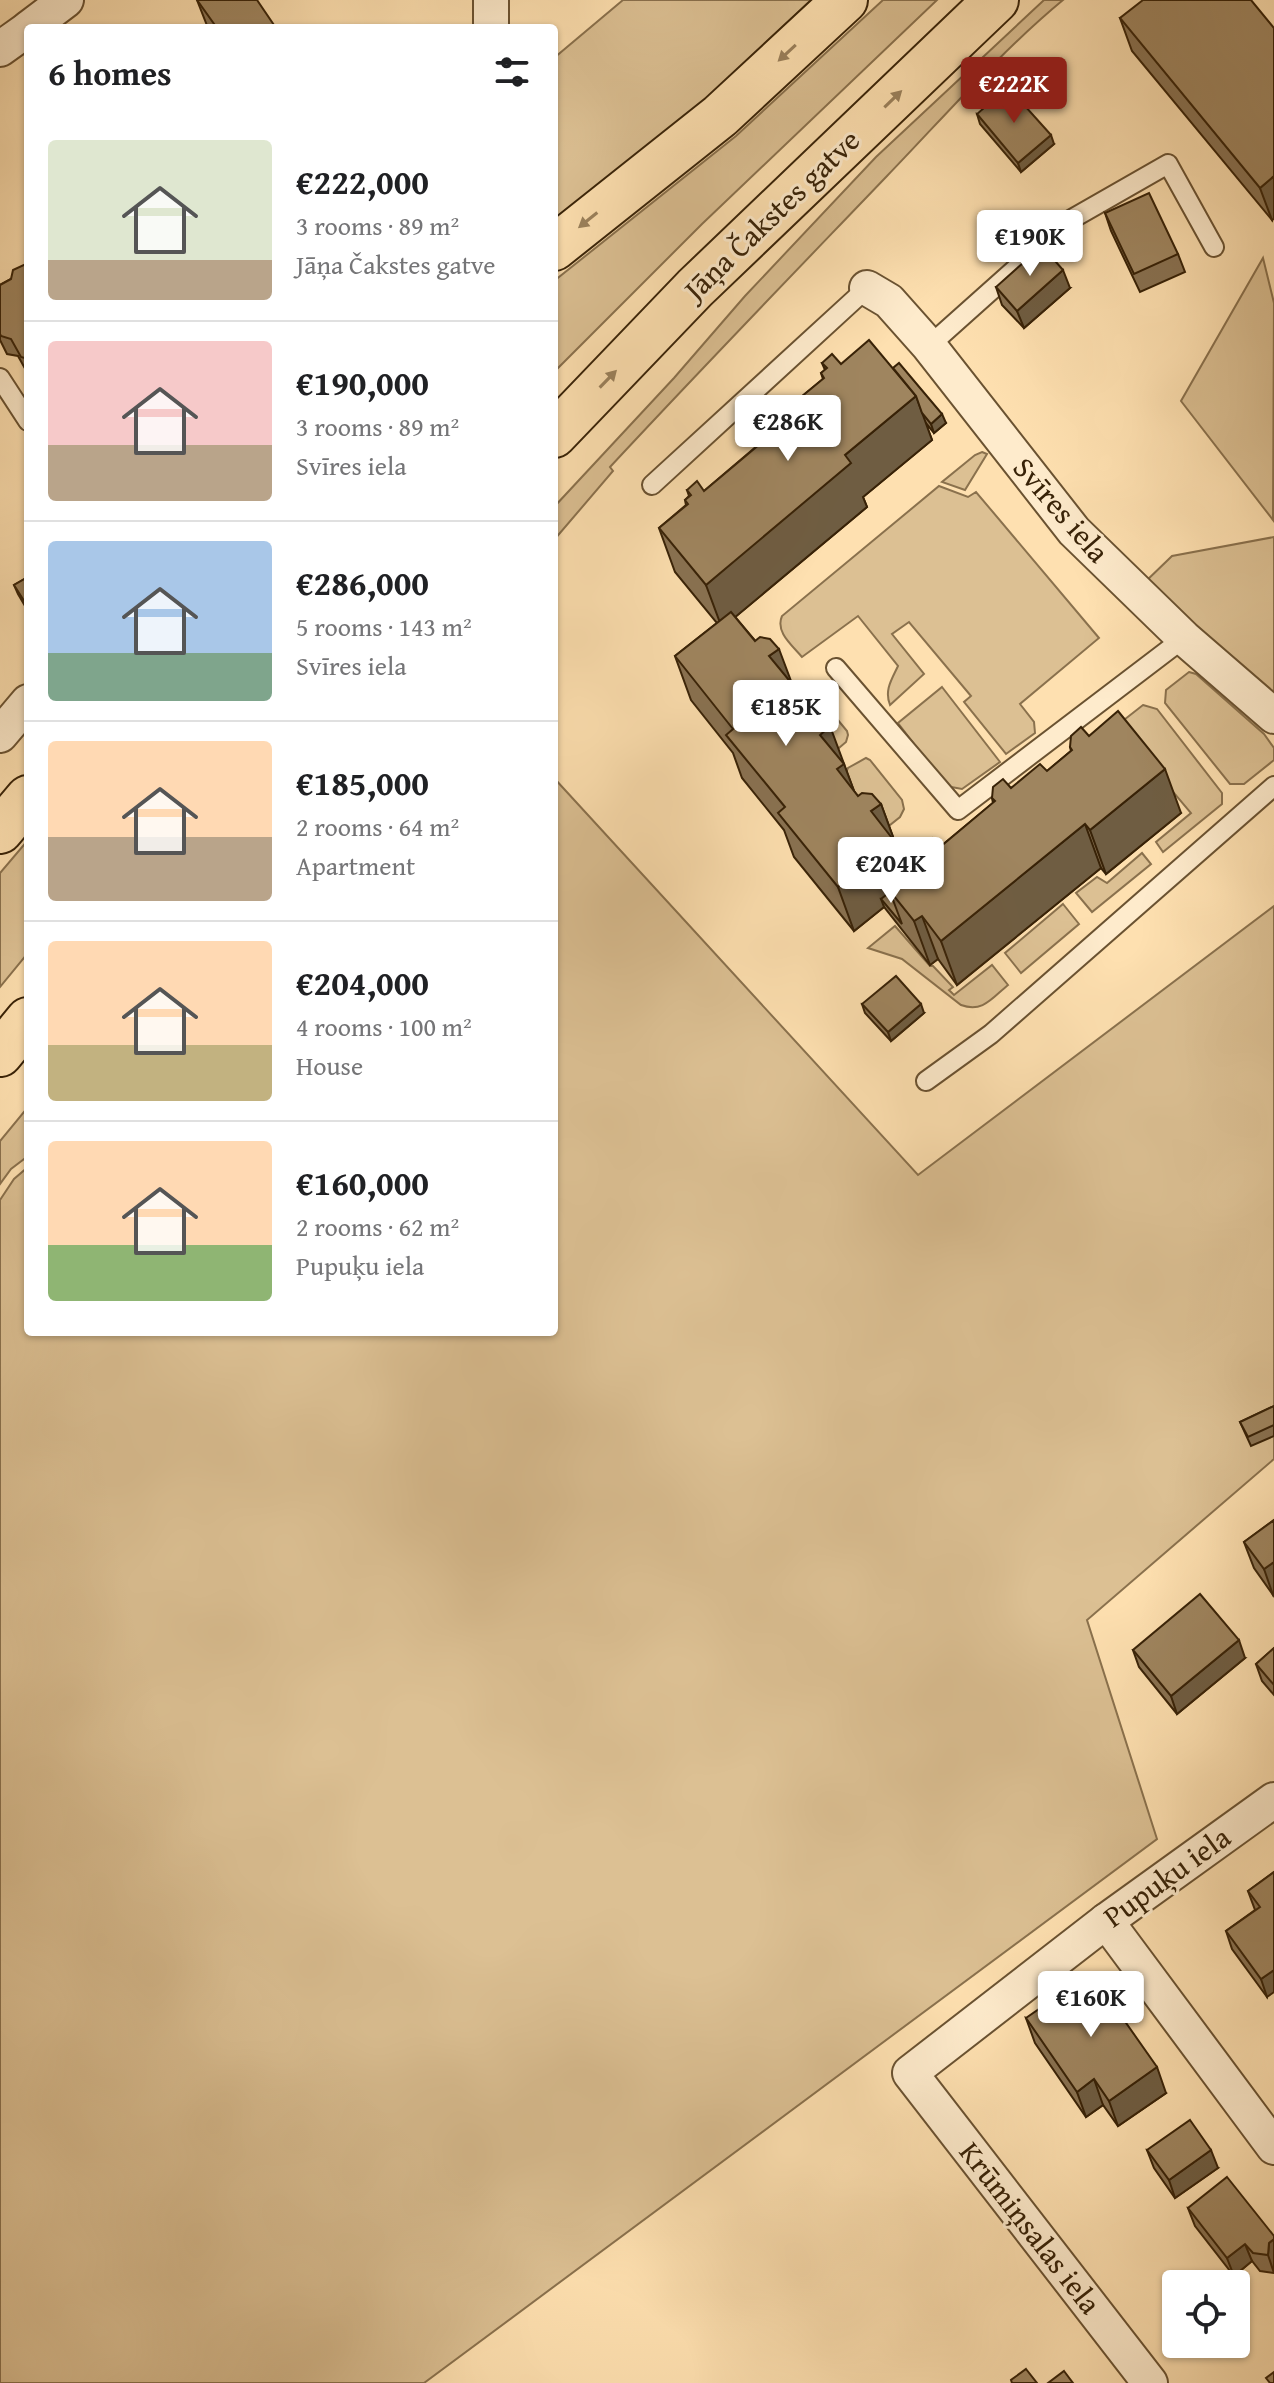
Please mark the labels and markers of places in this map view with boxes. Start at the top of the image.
pin: €222K [958,57,1070,125]
pin: €190K [974,210,1086,278]
pin: €286K [732,395,844,463]
pin: €185K [730,680,842,748]
pin: €204K [835,837,947,905]
pin: €160K [1035,1971,1147,2039]

